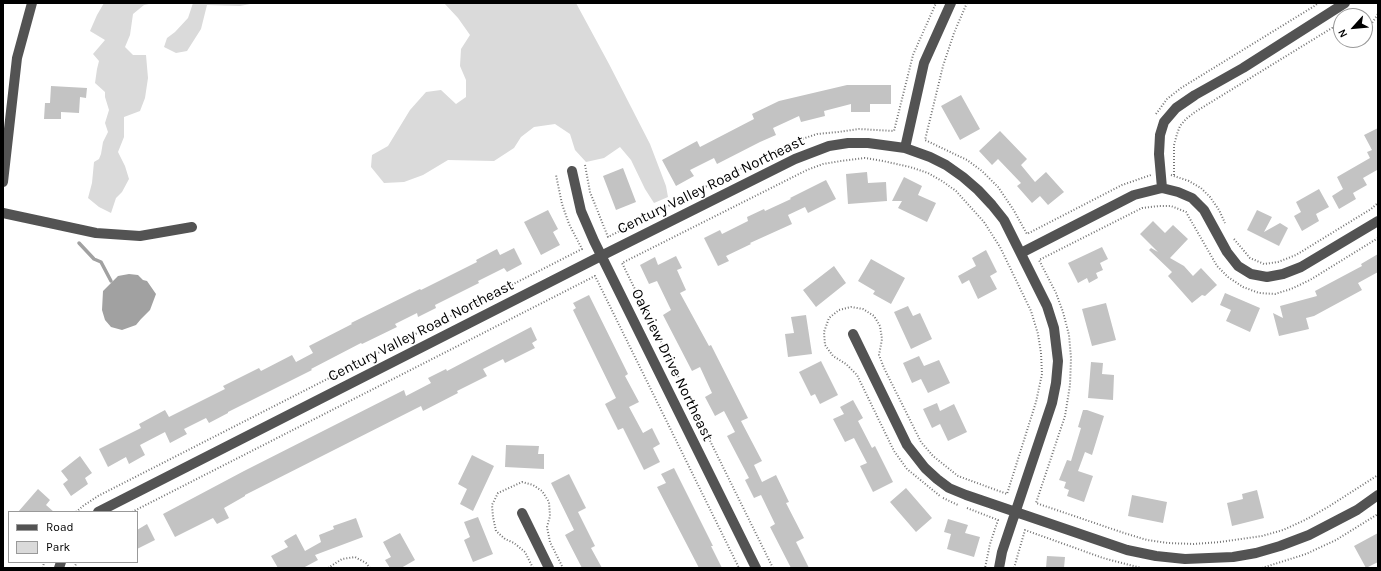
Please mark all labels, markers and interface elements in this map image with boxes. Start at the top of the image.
north arrow [1333,8,1373,48]
text: N [1335,27,1350,40]
street label: Century Valley Road Northeast [615,132,807,238]
street label: Century Valley Road Northeast [325,276,517,386]
street label: Oakview Drive Northeast [627,286,717,444]
legend [8,511,138,563]
text: Road [46,520,74,534]
text: Park [46,540,70,554]

